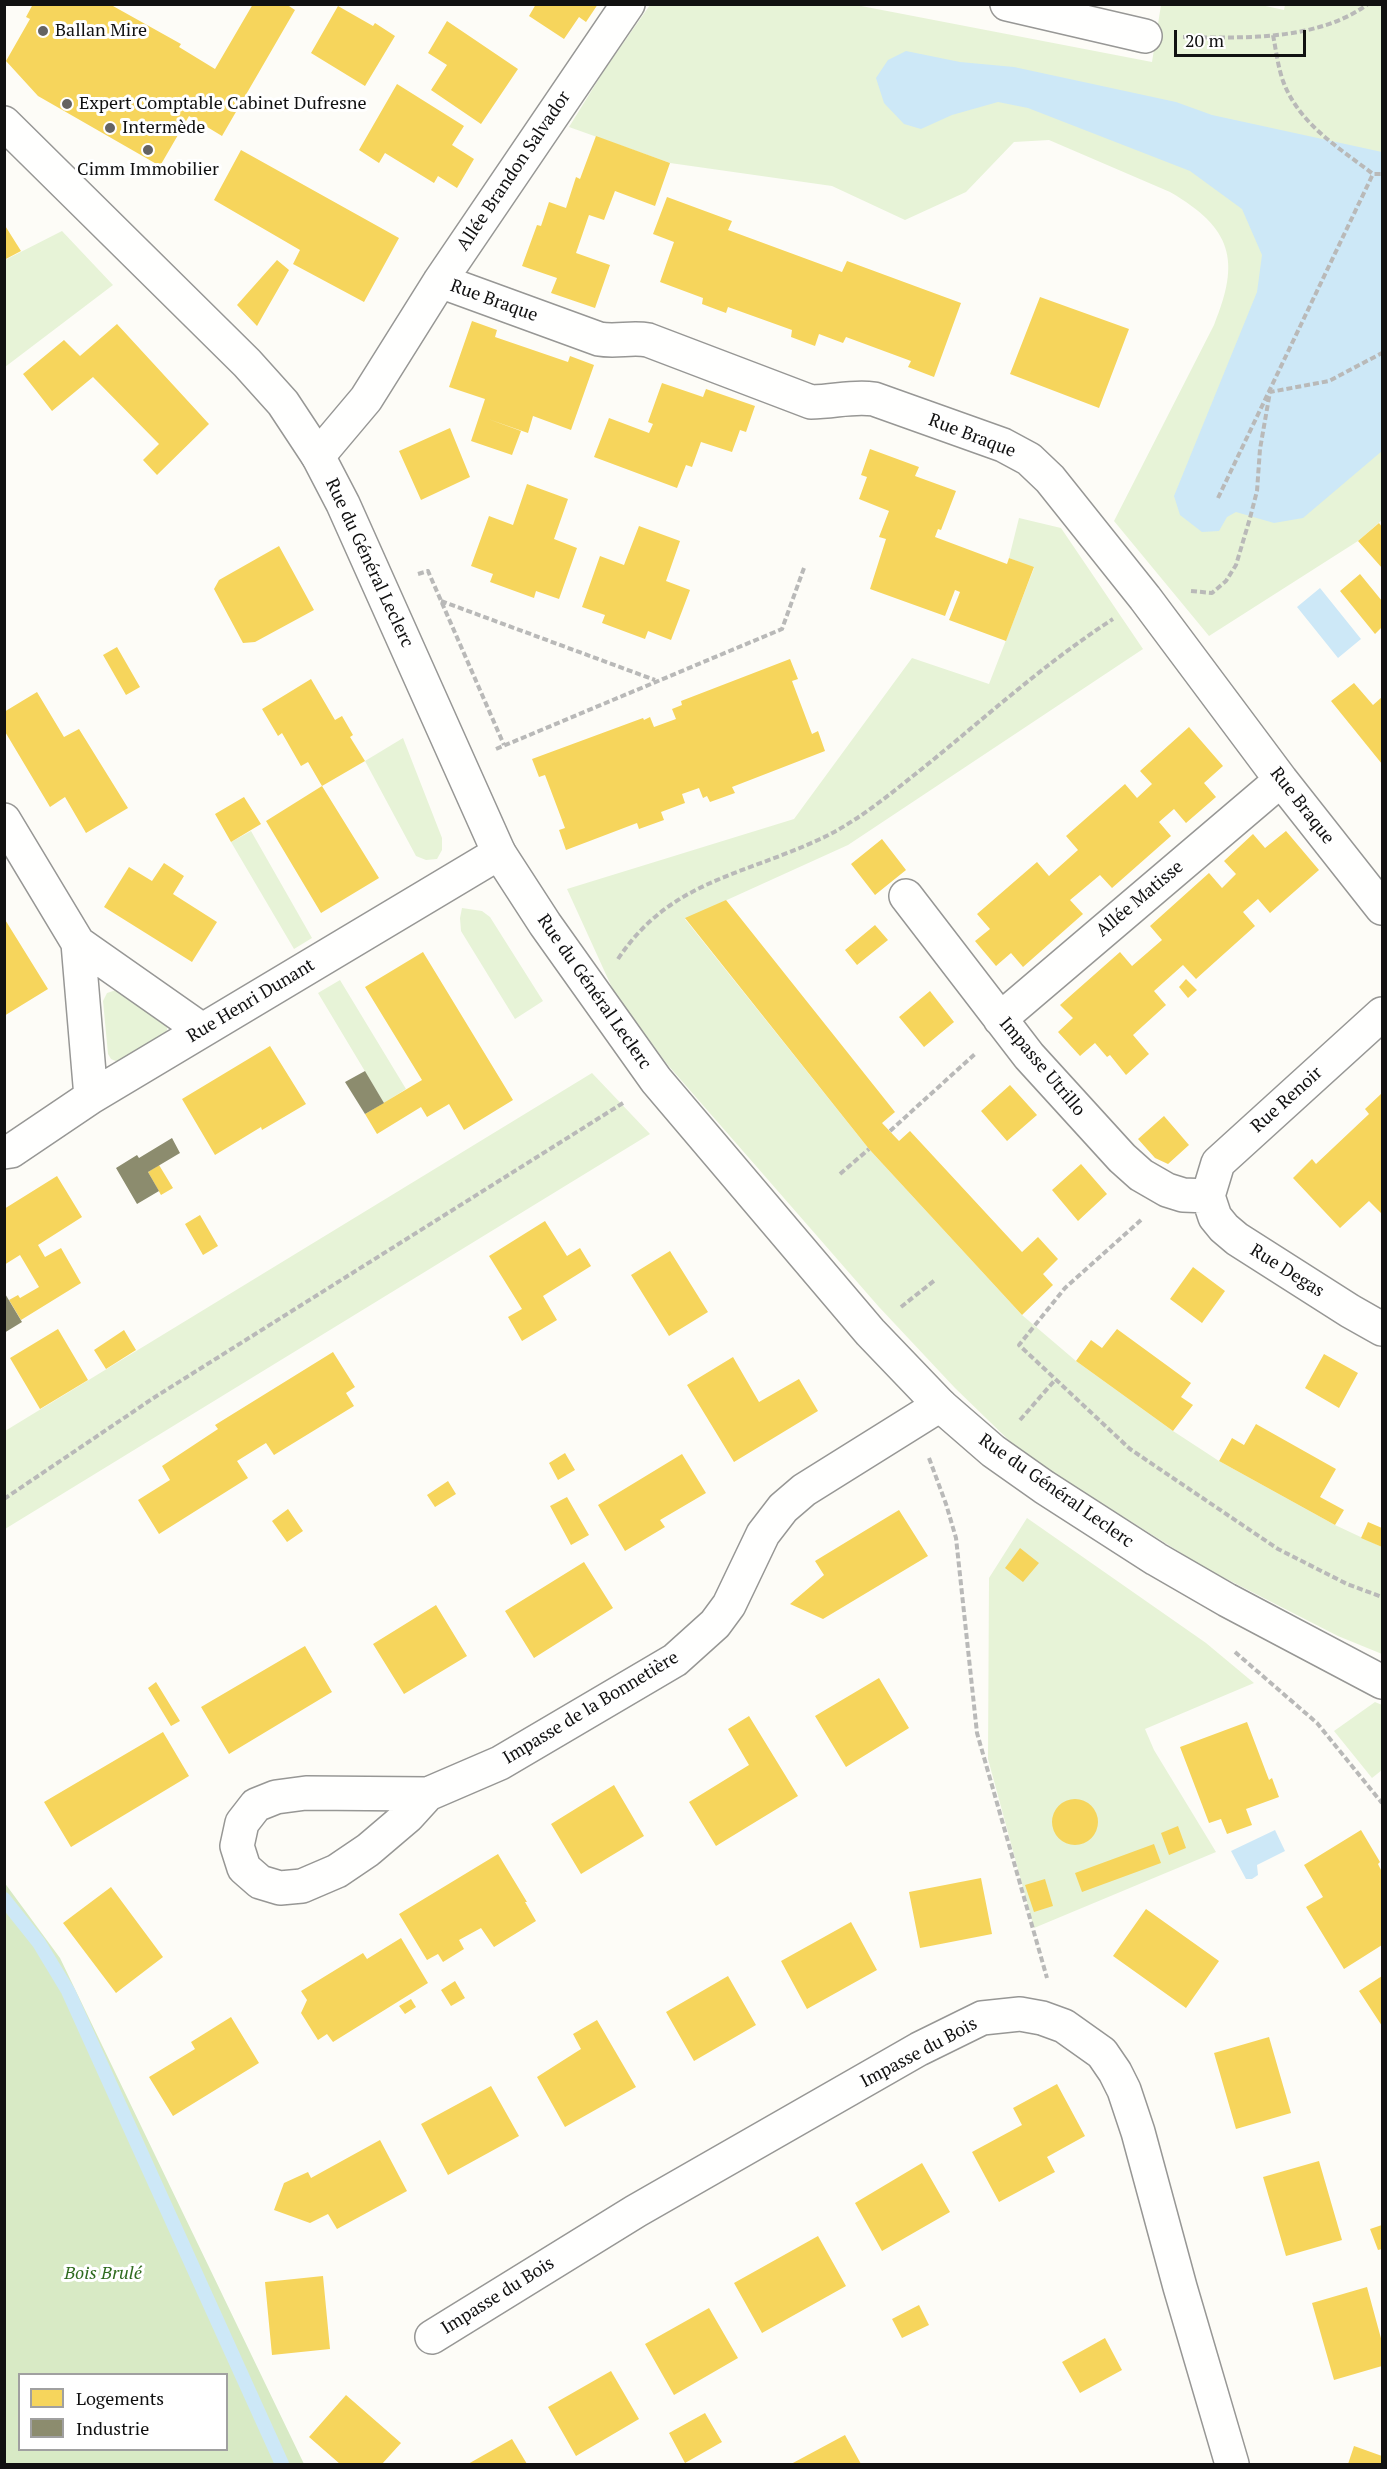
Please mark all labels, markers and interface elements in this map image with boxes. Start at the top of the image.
scale bar [1177,18,1309,56]
place label: Ballan Mire [55,20,147,42]
marker: Ballan Mire [36,24,50,38]
text: 20 m [1185,28,1224,52]
street label: Allée Brandon Salvador [453,87,575,255]
place label: Expert Comptable Cabinet Dufresne [79,93,367,115]
marker: Expert Comptable Cabinet Dufresne [60,97,74,111]
place label: Intermède [122,117,205,139]
marker: Intermède [103,121,117,135]
marker: Cimm Immobilier [141,143,155,157]
place label: Cimm Immobilier [77,159,219,181]
street label: Rue Braque [447,275,541,327]
street label: Rue Braque [925,410,1019,462]
street label: Rue du Général Leclerc [320,475,418,651]
street label: Rue Braque [1265,763,1339,849]
street label: Allée Matisse [1092,856,1188,942]
street label: Rue du Général Leclerc [532,910,656,1074]
street label: Rue Henri Dunant [183,954,319,1048]
street label: Impasse Utrillo [994,1013,1090,1121]
street label: Rue Renoir [1247,1062,1327,1138]
street label: Rue Degas [1246,1240,1328,1302]
street label: Rue du Général Leclerc [974,1429,1138,1553]
street label: Impasse de la Bonnetière [499,1647,683,1769]
street label: Impasse du Bois [857,2013,981,2093]
street label: Impasse du Bois [438,2253,558,2339]
park label: Bois Brulé [64,2263,142,2285]
legend [18,2373,228,2451]
text: Logements [76,2386,164,2410]
text: Industrie [76,2416,149,2440]

